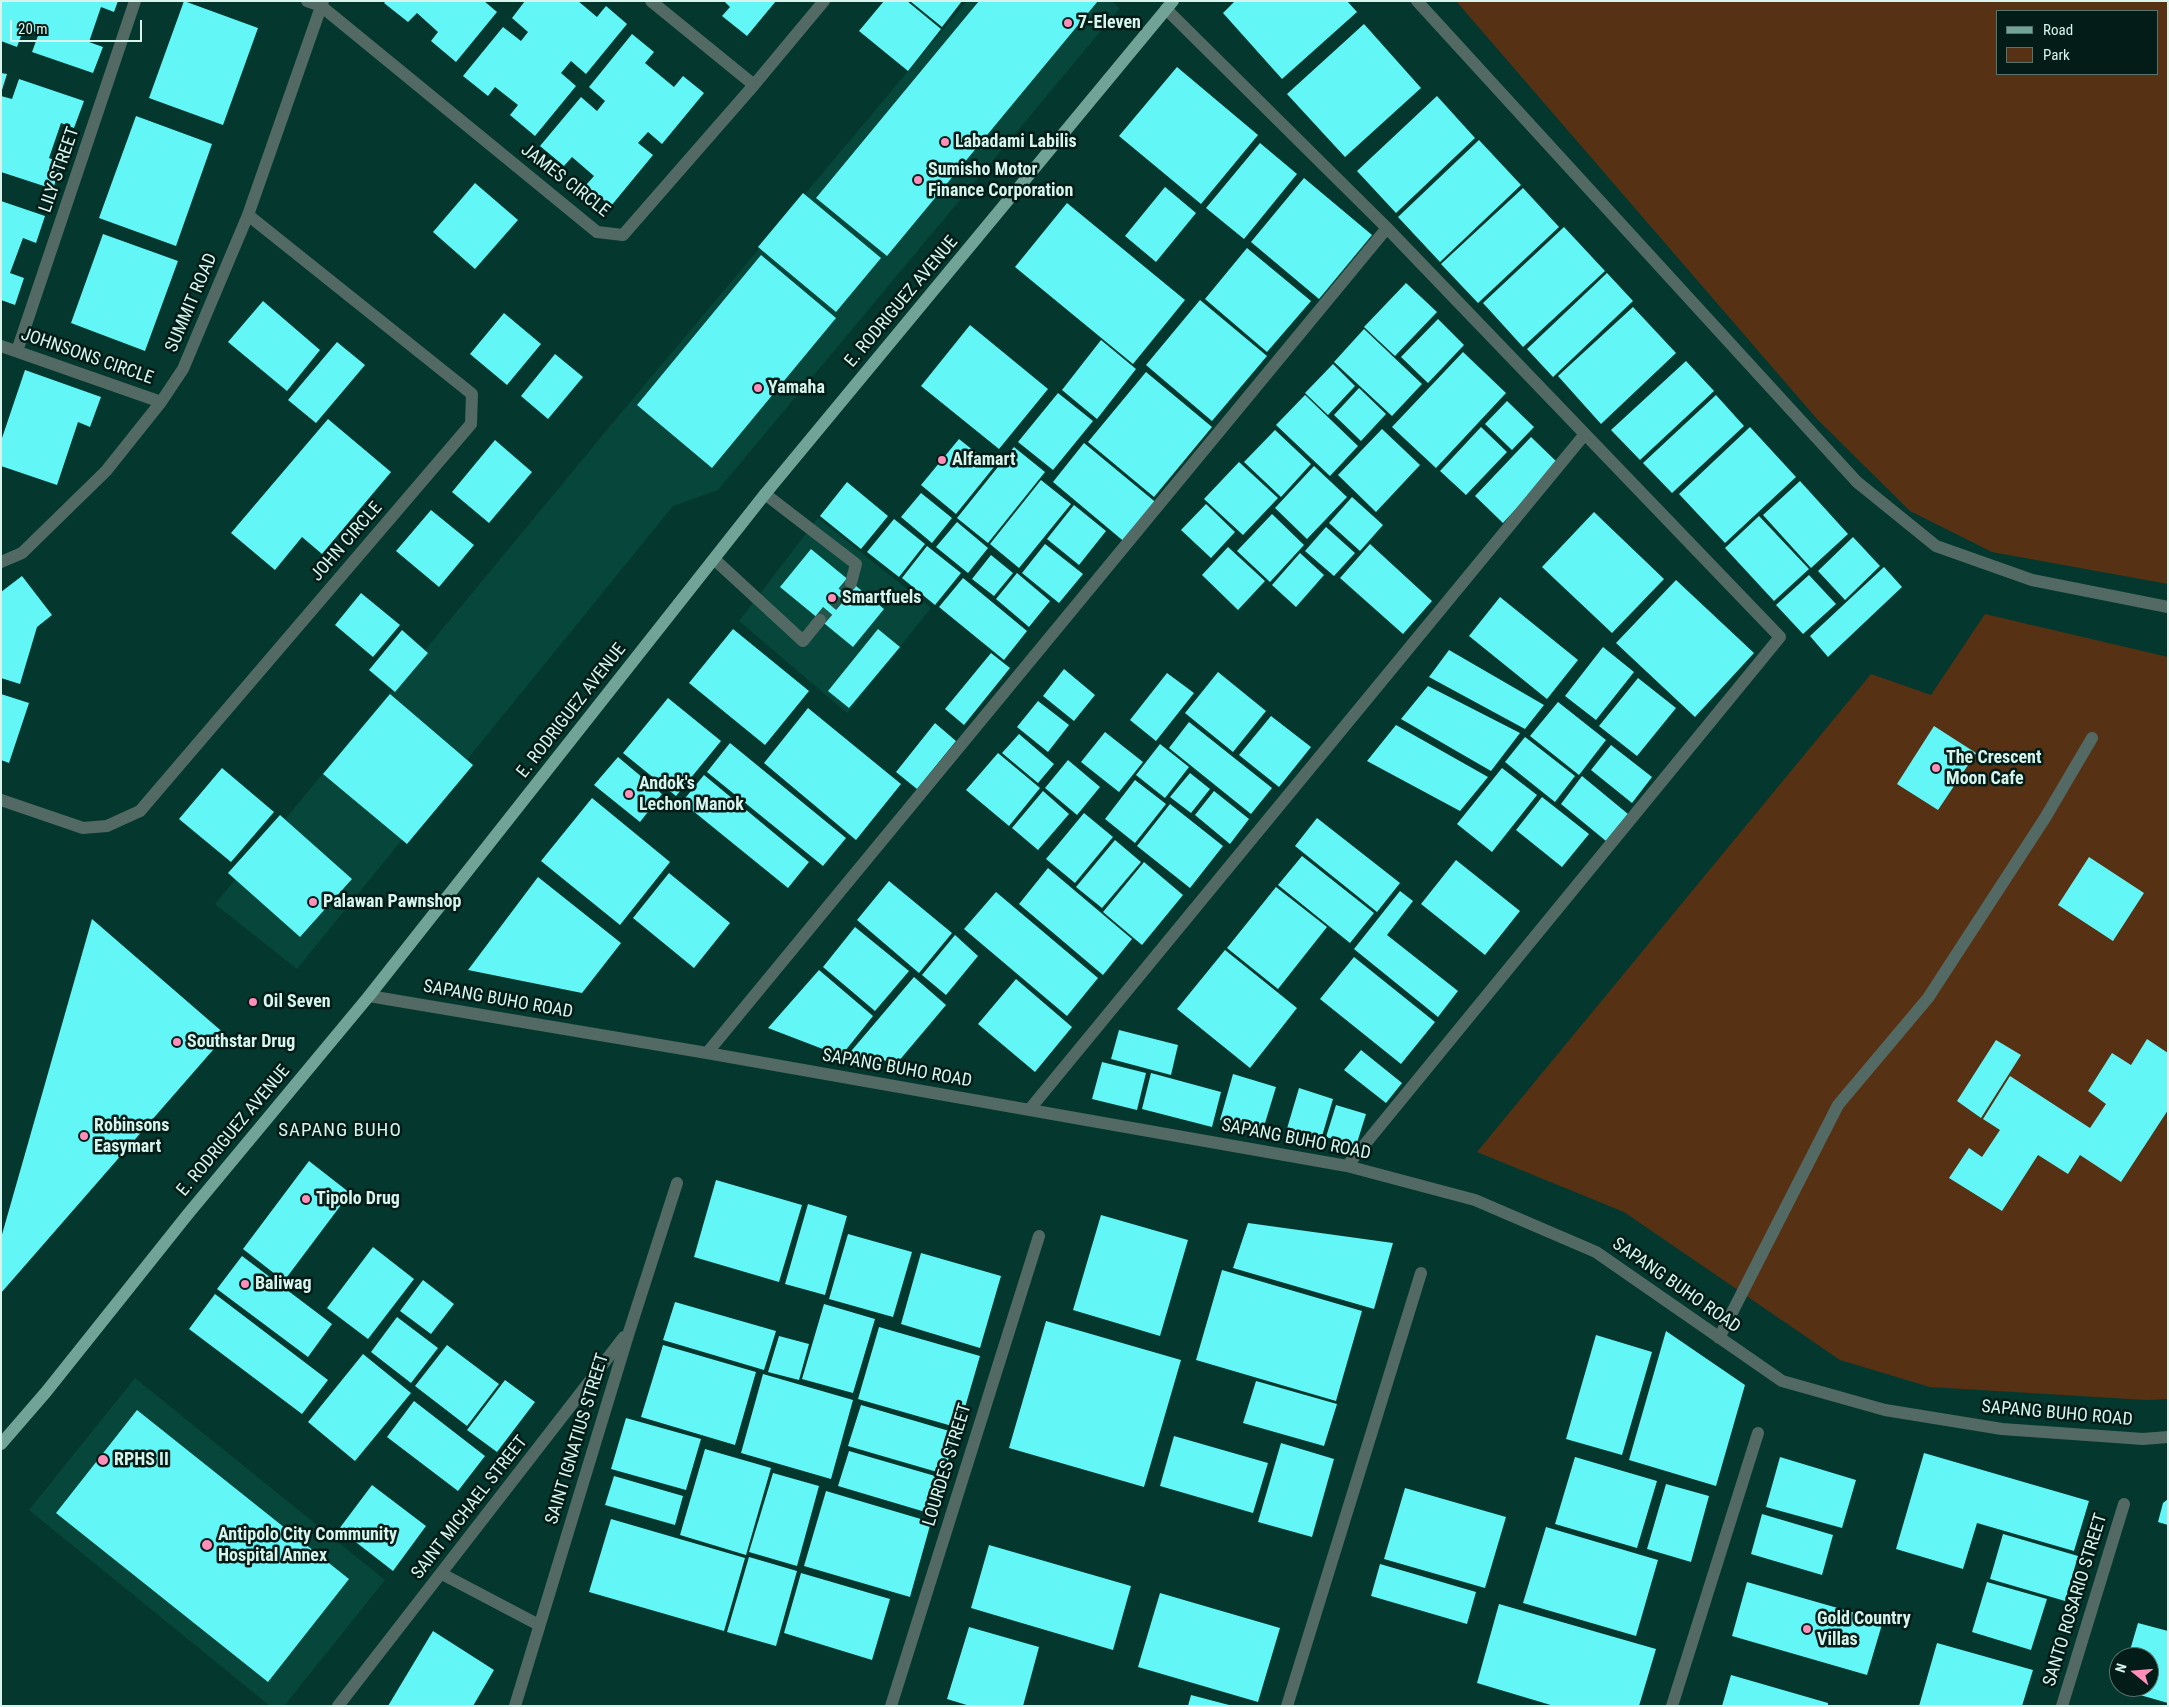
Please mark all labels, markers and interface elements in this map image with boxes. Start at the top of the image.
scale bar [12,10,145,42]
legend [1996,10,2159,75]
place label: 7-Eleven [1078,12,1141,34]
marker: 7-Eleven [1062,17,1074,29]
text: 20 m [18,20,48,38]
text: Road [2043,21,2073,39]
text: Park [2043,46,2070,64]
street label: LILY STREET [35,125,85,215]
place label: Labadami Labilis [955,131,1077,153]
marker: Labadami Labilis [939,136,951,148]
street label: JAMES CIRCLE [516,140,614,222]
place label: Sumisho Motor Finance Corporation [928,159,1073,202]
marker: Sumisho Motor Finance Corporation [912,174,924,186]
street label: E. RODRIGUEZ AVENUE [841,232,963,372]
street label: SUMMIT ROAD [162,250,222,356]
street label: JOHNSONS CIRCLE [18,324,156,390]
place label: Yamaha [768,377,825,399]
marker: Yamaha [752,382,764,394]
place label: Alfamart [952,449,1015,471]
marker: Alfamart [936,454,948,466]
street label: JOHN CIRCLE [307,498,387,586]
place label: Smartfuels [842,587,922,609]
marker: Smartfuels [826,592,838,604]
street label: E. RODRIGUEZ AVENUE [513,639,631,783]
place label: The Crescent Moon Cafe [1946,747,2041,790]
marker: The Crescent Moon Cafe [1930,762,1942,774]
place label: Andok's Lechon Manok [639,773,744,816]
marker: Andok's Lechon Manok [623,788,635,800]
place label: Palawan Pawnshop [323,891,461,913]
marker: Palawan Pawnshop [307,896,319,908]
street label: SAPANG BUHO ROAD [421,976,575,1024]
place label: Oil Seven [263,991,331,1013]
marker: Oil Seven [247,996,259,1008]
place label: Southstar Drug [187,1031,295,1053]
marker: Southstar Drug [171,1036,183,1048]
street label: SAPANG BUHO ROAD [820,1045,974,1093]
street label: E. RODRIGUEZ AVENUE [173,1061,295,1201]
place label: Robinsons Easymart [94,1115,169,1158]
street label: SAPANG BUHO ROAD [1220,1115,1372,1165]
district label: SAPANG BUHO [277,1120,403,1142]
marker: Robinsons Easymart [78,1130,90,1142]
place label: Tipolo Drug [316,1188,400,1210]
marker: Tipolo Drug [300,1193,312,1205]
street label: SAPANG BUHO ROAD [1608,1234,1744,1338]
place label: Baliwag [255,1273,312,1295]
marker: Baliwag [239,1278,251,1290]
street label: SAINT IGNATIUS STREET [542,1351,614,1527]
street label: SAPANG BUHO ROAD [1981,1397,2133,1431]
street label: LOURDES STREET [919,1401,977,1529]
street label: SAINT MICHAEL STREET [407,1432,533,1584]
place label: RPHS II [114,1449,169,1471]
marker: RPHS II [96,1453,110,1467]
street label: SANTO ROSARIO STREET [2039,1511,2113,1689]
place label: Antipolo City Community Hospital Annex [218,1524,397,1566]
marker: Antipolo City Community Hospital Annex [200,1538,214,1552]
place label: Gold Country Villas [1817,1608,1911,1650]
marker: Gold Country Villas [1801,1623,1813,1635]
north arrow [2109,1647,2159,1697]
text: N [2112,1661,2130,1674]

